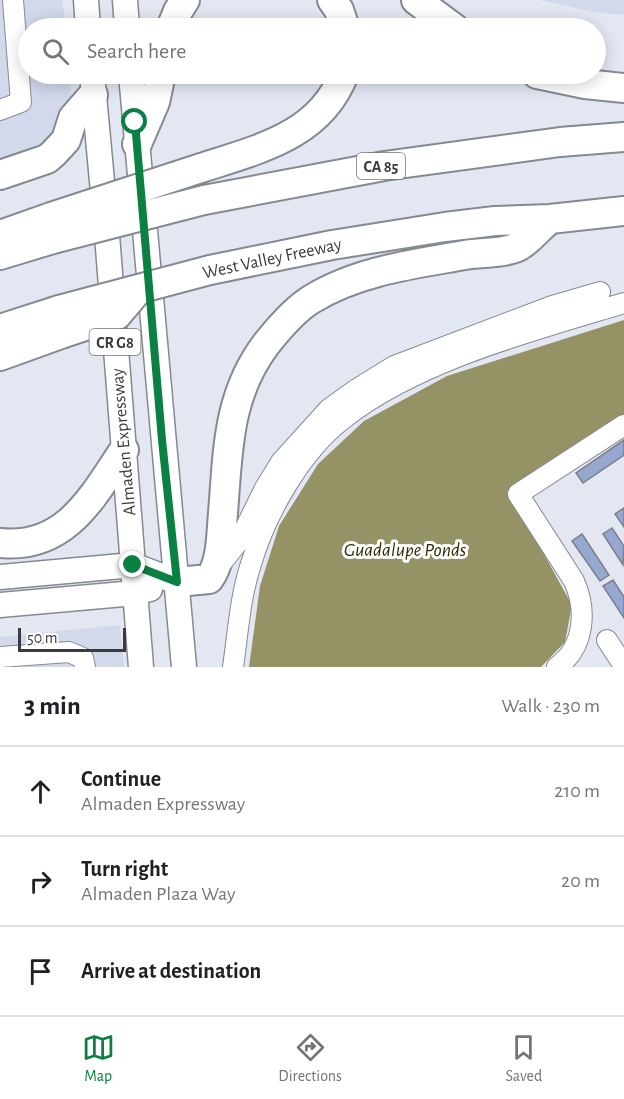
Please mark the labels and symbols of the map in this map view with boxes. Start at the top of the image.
route start [121,108,147,134]
road number: CA 85 [357,153,405,179]
street label: West Valley Freeway [201,235,344,282]
road number: CR G8 [90,329,140,355]
street label: Almaden Expressway [109,367,139,516]
water label: Guadalupe Ponds [344,540,467,560]
route end [119,551,145,577]
scale bar [18,625,126,652]

